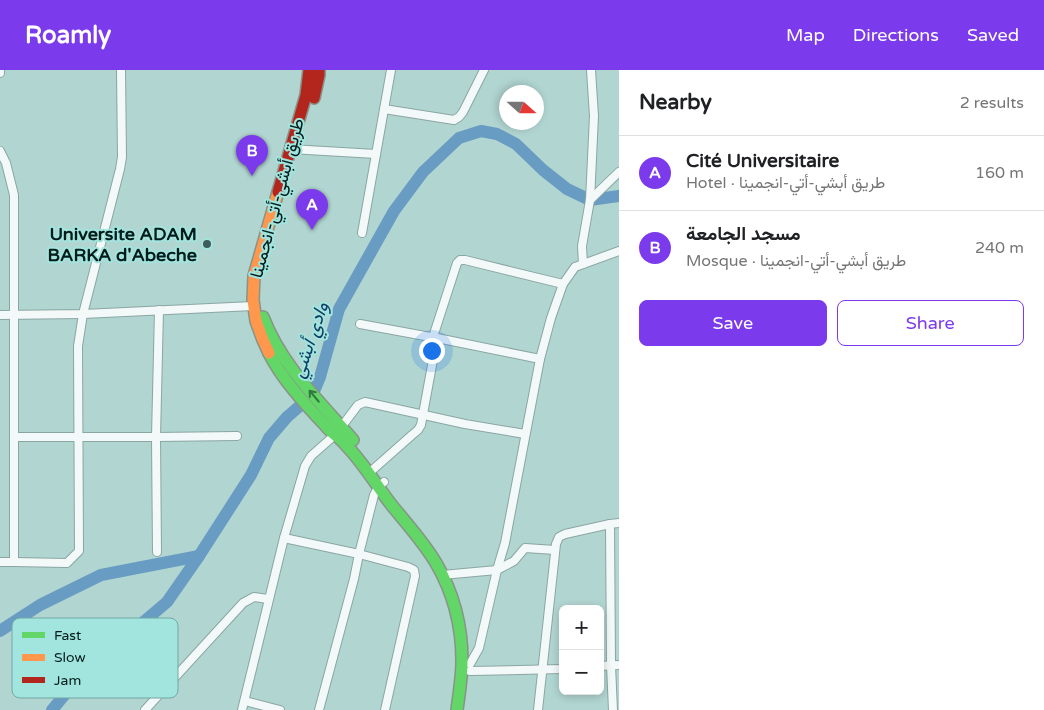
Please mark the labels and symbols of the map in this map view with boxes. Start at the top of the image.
north arrow [499,85,544,130]
street label: طريق أبشي-أتي-انجمينا [245,116,313,281]
pin: B [236,135,268,176]
pin: A [296,189,328,230]
place label: Universite ADAM BARKA d'Abeche [48,223,197,266]
marker: Universite ADAM BARKA d'Abeche [201,238,213,250]
water label: وادي أبشي [287,299,337,382]
your location [419,338,445,364]
one-way arrow [308,389,320,402]
legend [12,618,178,698]
text: Fast [54,627,82,644]
text: Slow [54,649,86,666]
text: Jam [54,672,81,689]

